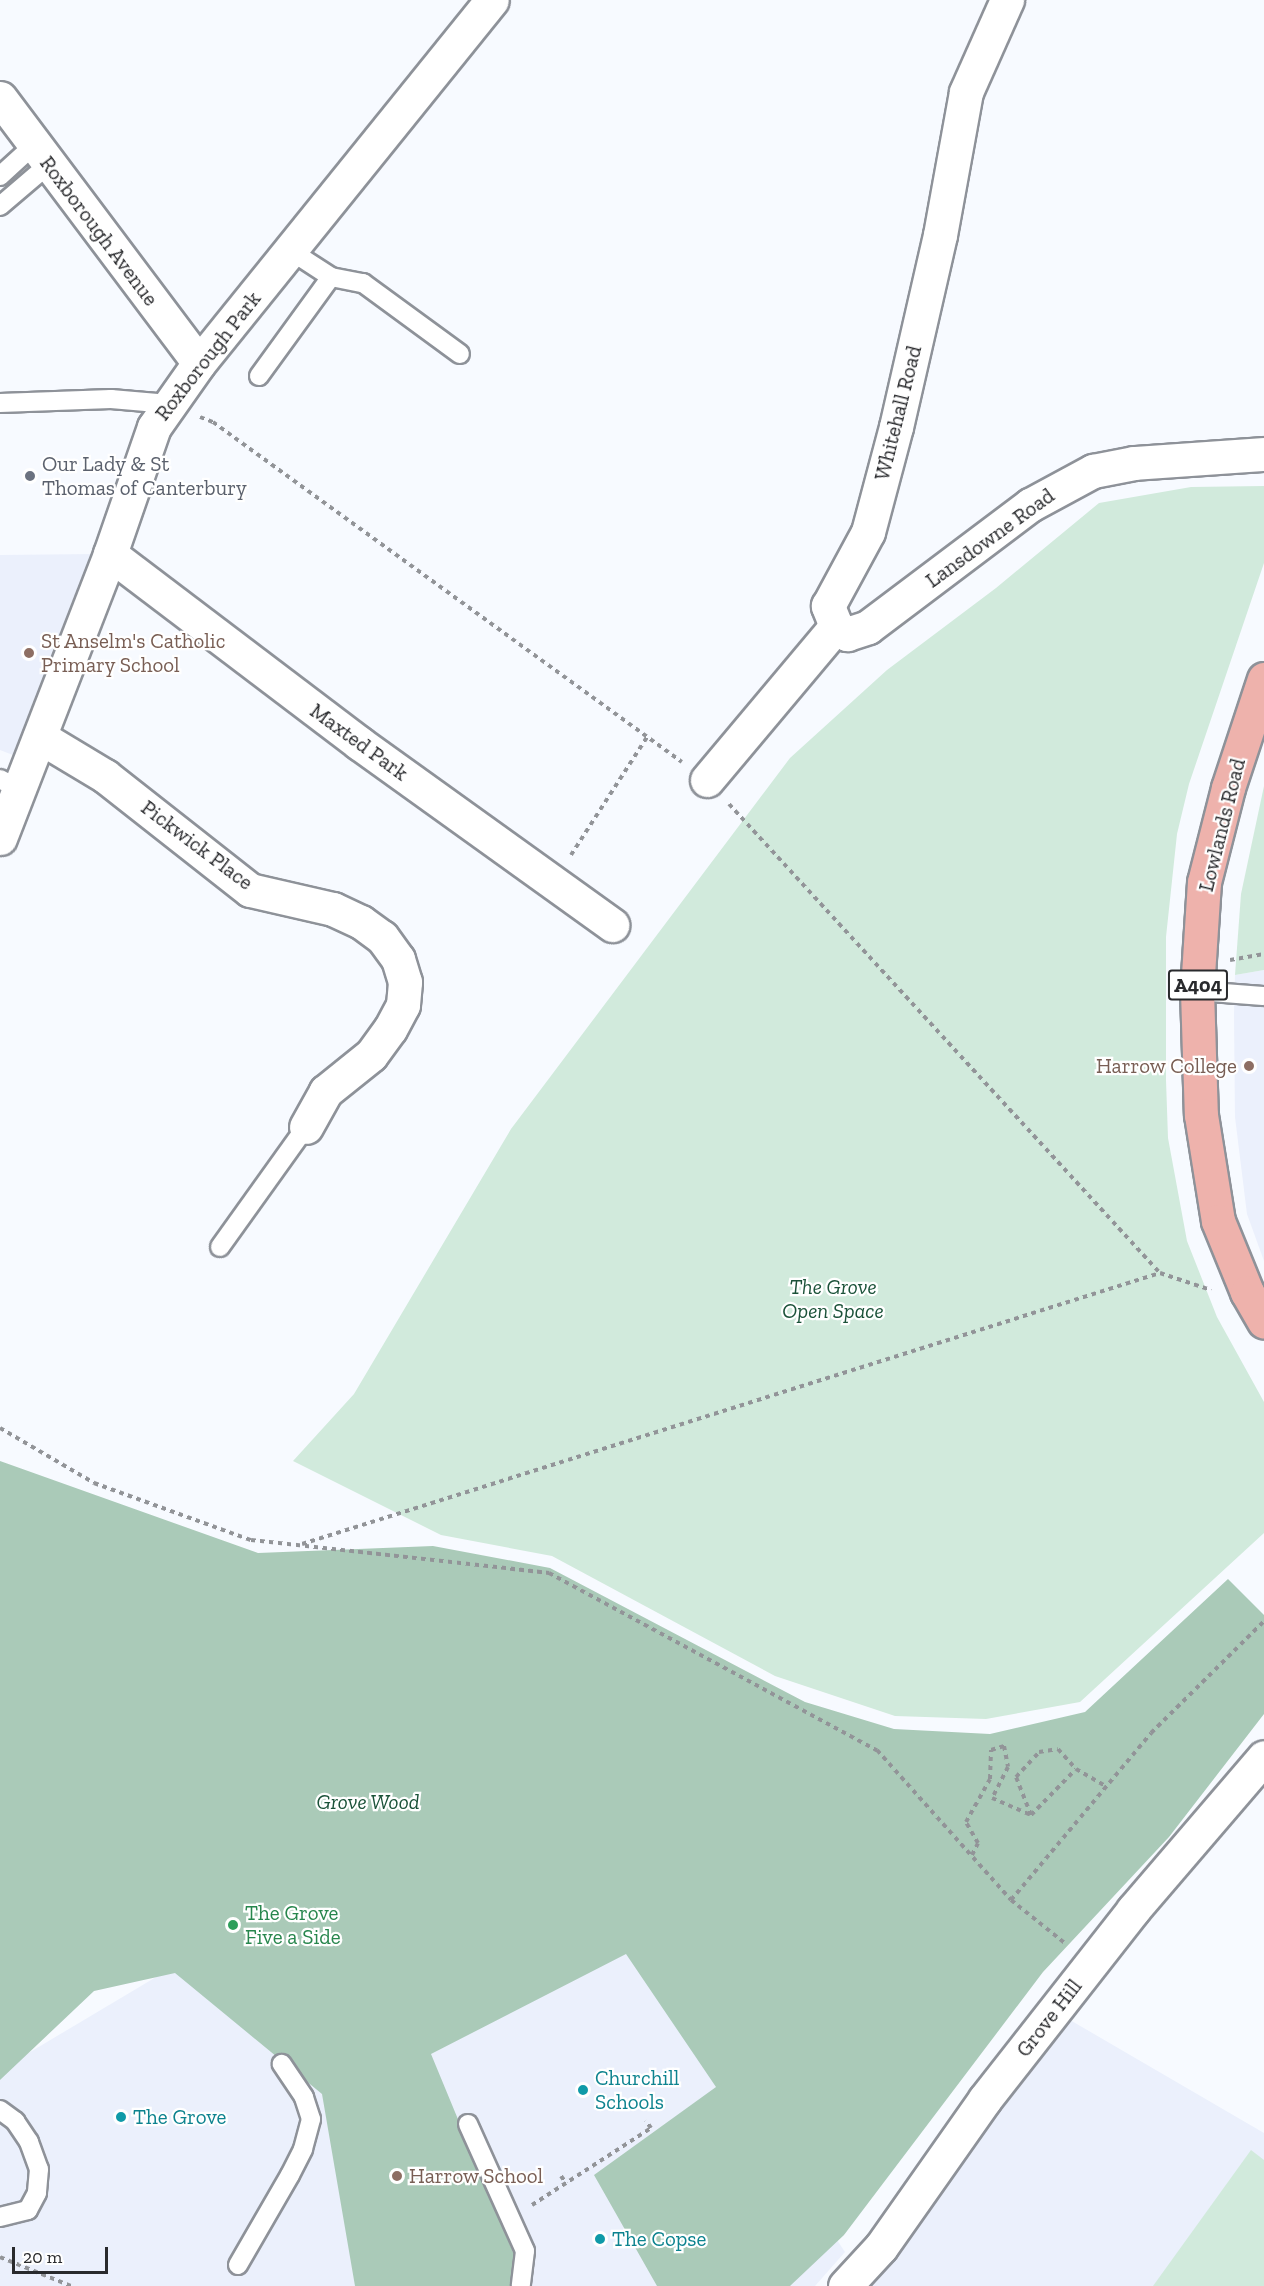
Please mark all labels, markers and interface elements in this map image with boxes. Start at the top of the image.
street label: Roxborough Avenue [34,151,164,311]
street label: Roxborough Park [150,286,266,426]
street label: Whitehall Road [869,343,927,483]
place label: Our Lady & St Thomas of Canterbury [42,451,247,501]
marker: Our Lady & St Thomas of Canterbury [23,469,37,483]
street label: Lansdowne Road [921,483,1059,593]
place label: St Anselm's Catholic Primary School [41,628,226,678]
marker: St Anselm's Catholic Primary School [22,646,36,660]
street label: Maxted Park [305,698,413,786]
street label: Lowlands Road [1193,756,1251,894]
street label: Pickwick Place [136,795,258,895]
road number: A404 [1166,968,1230,1002]
place label: Harrow College [1095,1053,1237,1079]
marker: Harrow College [1242,1059,1256,1073]
park label: The Grove Open Space [782,1274,884,1324]
park label: Grove Wood [316,1789,420,1815]
place label: The Grove Five a Side [245,1900,341,1950]
marker: The Grove Five a Side [226,1918,240,1932]
street label: Grove Hill [1011,1974,1087,2062]
place label: Churchill Schools [595,2065,679,2115]
marker: Churchill Schools [576,2083,590,2097]
place label: The Grove [133,2104,226,2130]
marker: The Grove [114,2110,128,2124]
place label: Harrow School [409,2163,544,2189]
marker: Harrow School [390,2169,404,2183]
place label: The Copse [612,2226,706,2252]
marker: The Copse [593,2232,607,2246]
scale bar [15,2235,111,2273]
text: 20 m [23,2246,62,2268]

